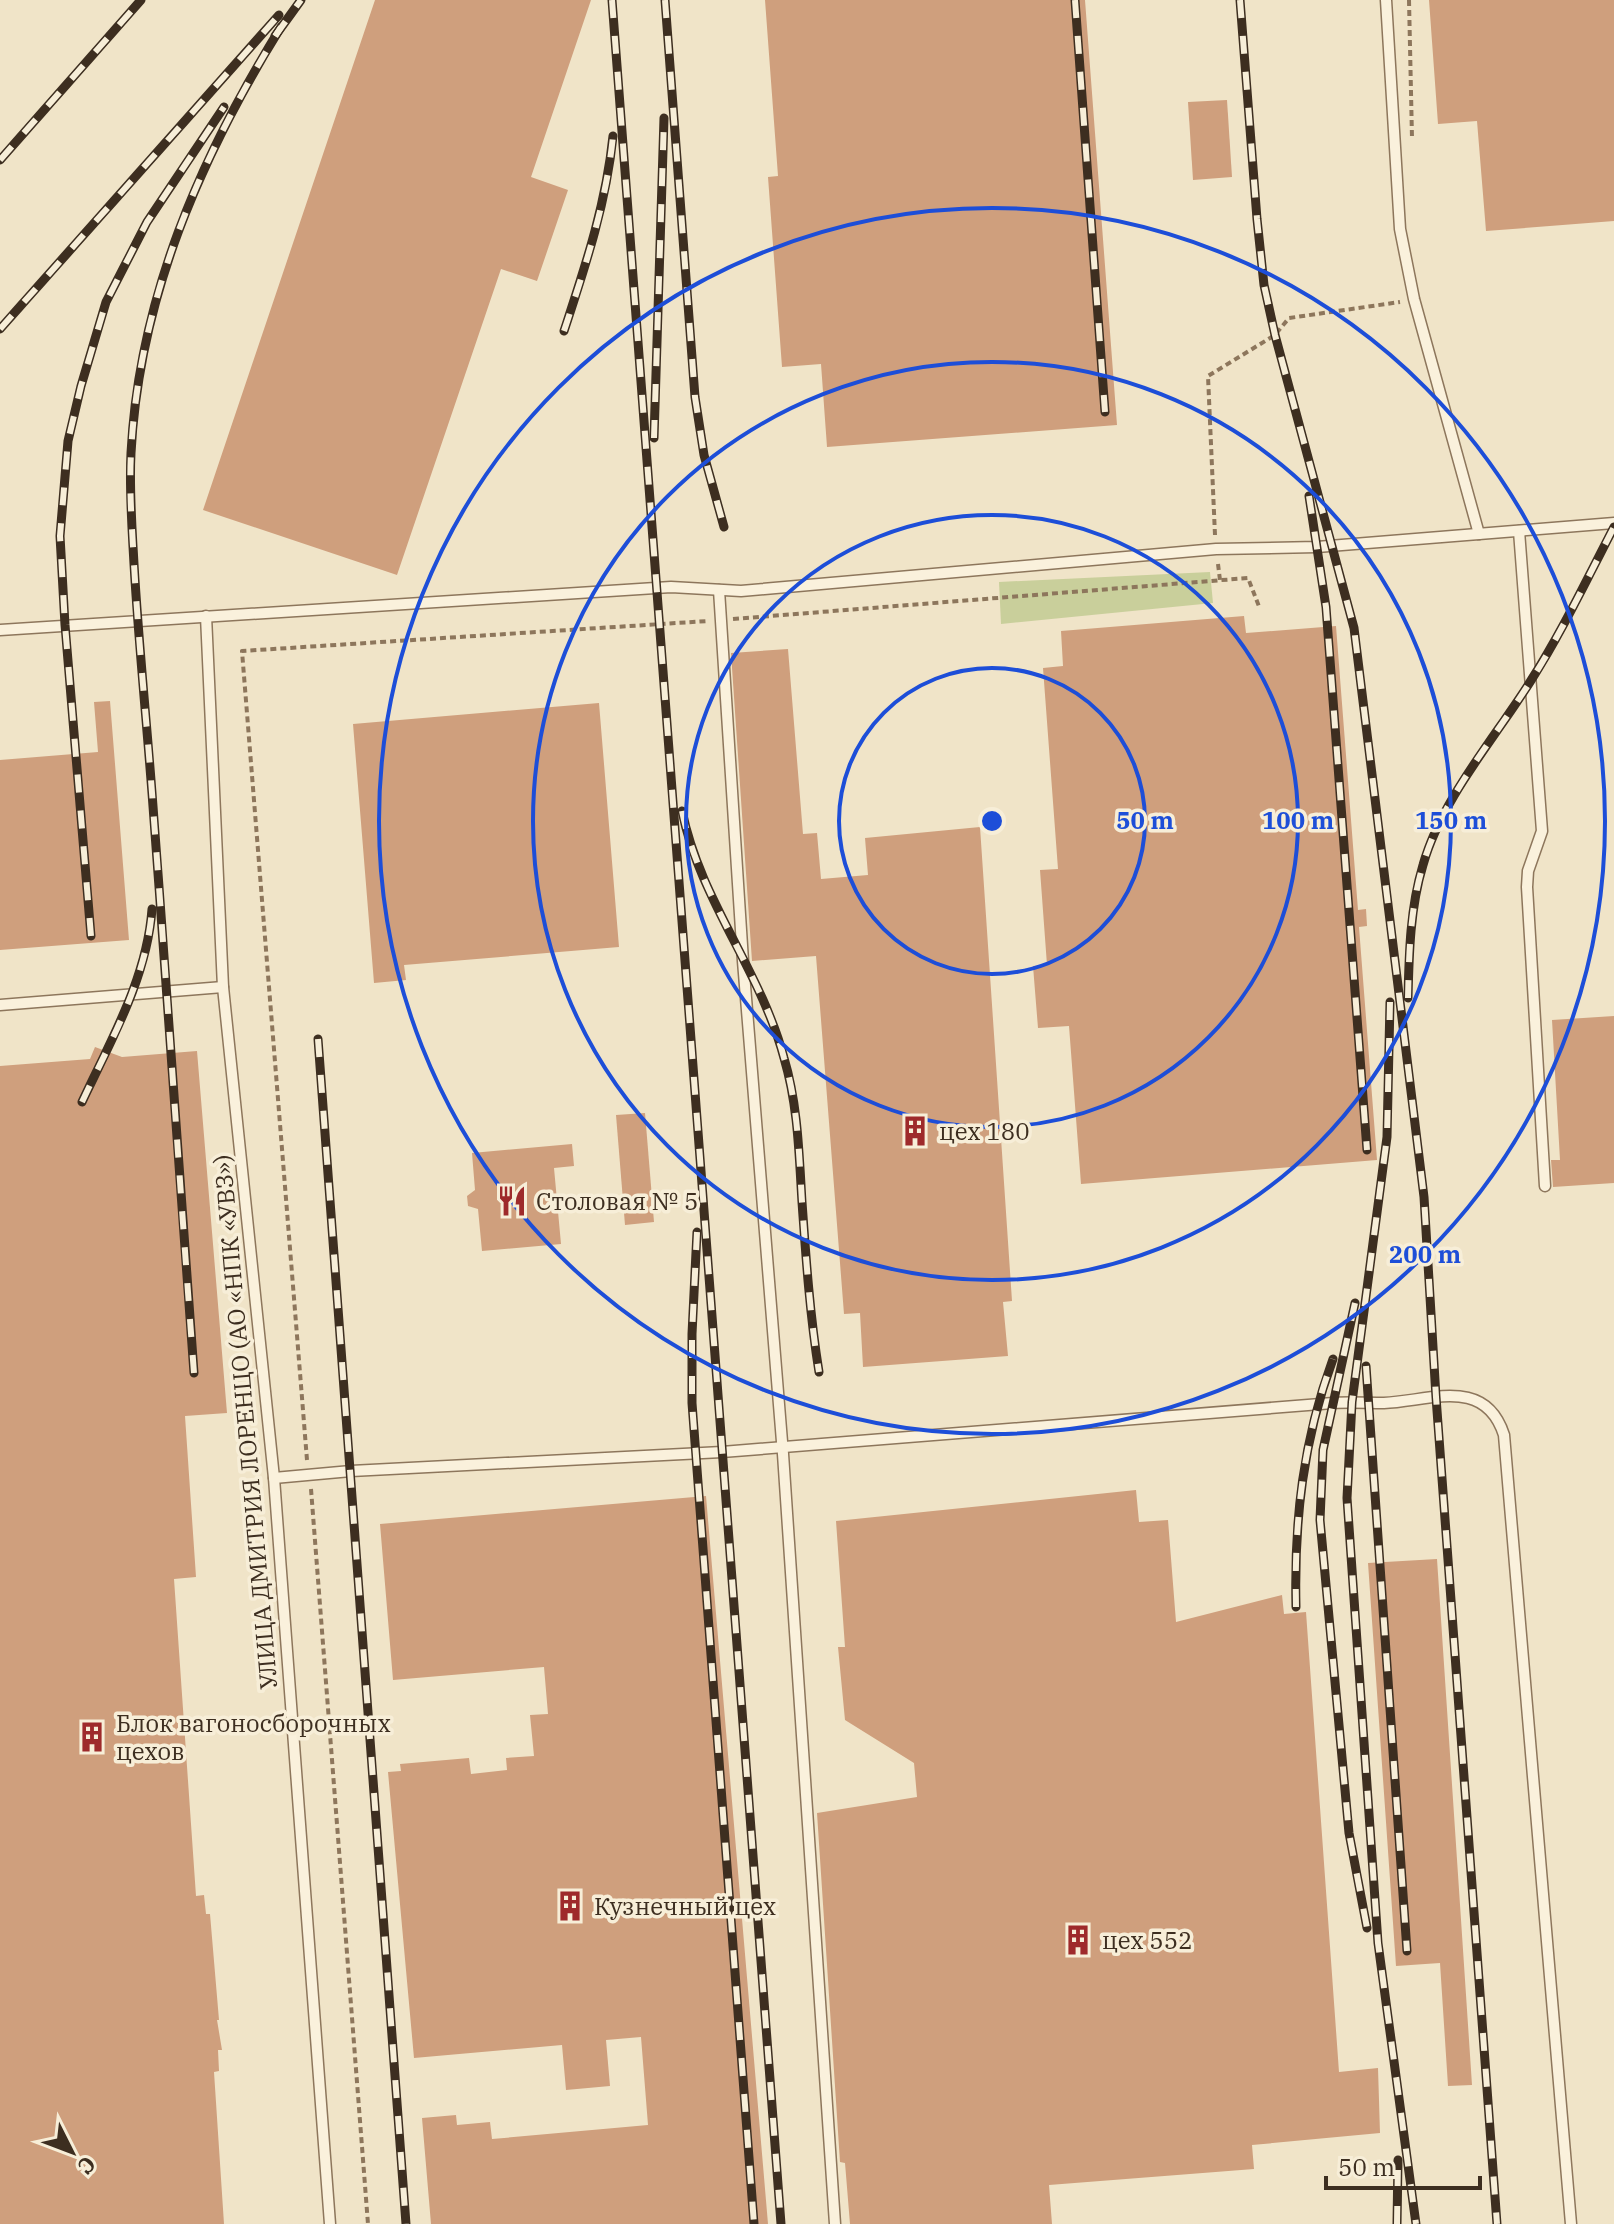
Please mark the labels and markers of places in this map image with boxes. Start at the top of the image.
centre of rings [978,807,1006,835]
building icon: цех 180 [898,1114,932,1148]
place label: цех 180 [939,1115,1030,1147]
restaurant icon: Столовая № 5 [495,1184,529,1218]
place label: Столовая № 5 [536,1185,698,1217]
place label: Блок вагоносборочных цехов [116,1707,391,1767]
building icon: Блок вагоносборочных цехов [75,1720,109,1754]
building icon: Кузнечный цех [553,1889,587,1923]
place label: Кузнечный цех [594,1890,776,1922]
building icon: цех 552 [1061,1923,1095,1957]
place label: цех 552 [1102,1924,1193,1956]

